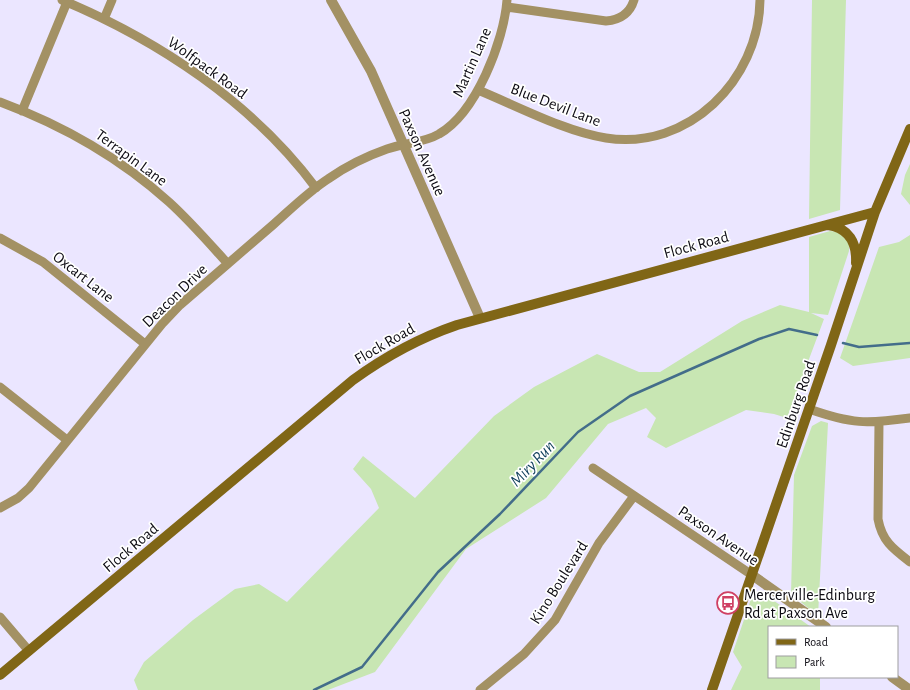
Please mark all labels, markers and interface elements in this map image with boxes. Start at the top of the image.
street label: Martin Lane [450,25,494,100]
street label: Wolfpack Road [165,34,250,102]
street label: Blue Devil Lane [508,80,603,129]
street label: Paxson Avenue [396,106,448,198]
street label: Terrapin Lane [93,127,170,189]
street label: Flock Road [662,229,731,261]
street label: Oxcart Lane [50,248,117,305]
street label: Deacon Drive [139,261,210,330]
street label: Flock Road [352,320,417,367]
street label: Edinburg Road [774,359,818,450]
water label: Miry Run [507,437,558,490]
street label: Paxson Avenue [675,503,762,569]
street label: Flock Road [100,520,161,575]
street label: Kino Boulevard [527,538,591,627]
place label: Mercerville-Edinburg Rd at Paxson Ave [744,587,875,621]
bus stop icon: Mercerville-Edinburg Rd at Paxson Ave [715,590,741,616]
legend [768,626,898,678]
text: Road [804,636,828,648]
text: Park [804,656,825,668]

